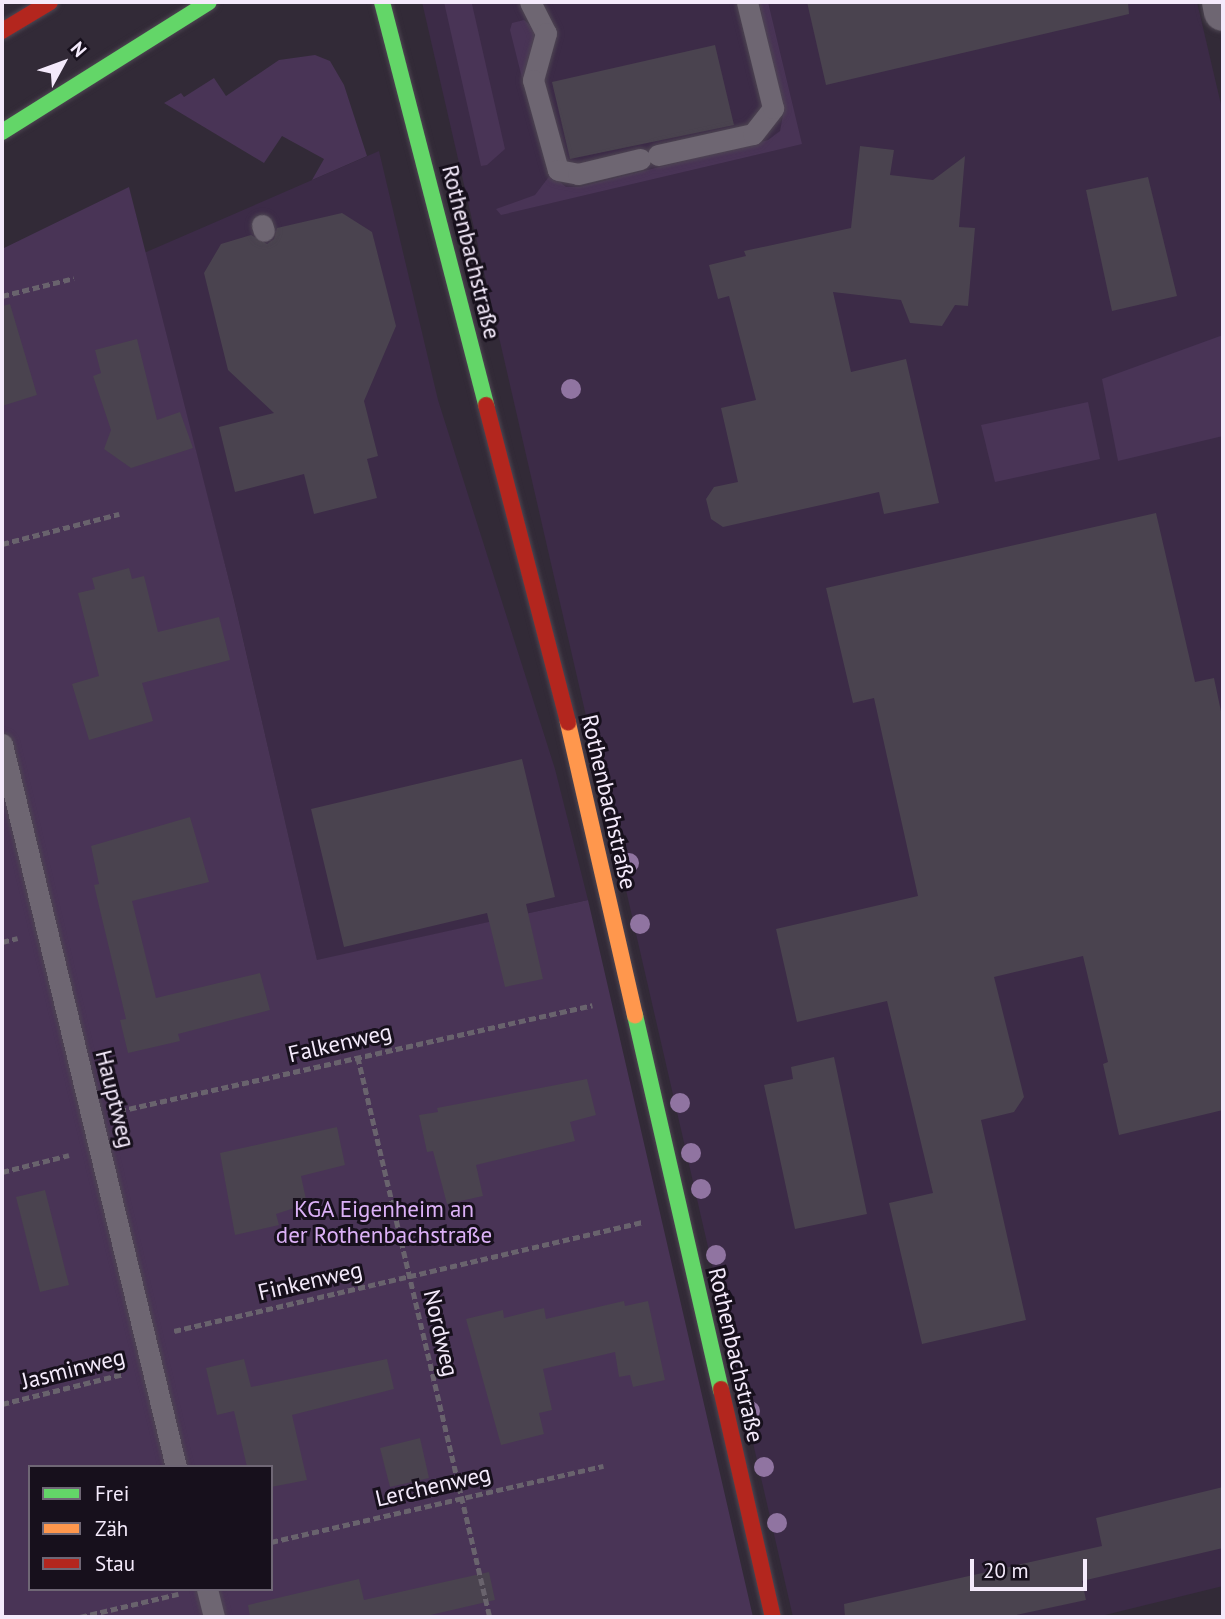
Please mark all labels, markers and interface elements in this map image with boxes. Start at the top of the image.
north arrow [28,28,98,98]
text: N [66,37,92,62]
street label: Rothenbachstraße [436,162,506,342]
street label: Rothenbachstraße [575,712,643,892]
street label: Falkenweg [286,1018,394,1068]
street label: Hauptweg [90,1047,140,1151]
park label: KGA Eigenheim an der Rothenbachstraße [276,1195,492,1249]
street label: Finkenweg [255,1256,365,1306]
street label: Rothenbachstraße [702,1265,770,1445]
street label: Nordweg [418,1287,464,1379]
street label: Jasminweg [18,1343,128,1395]
street label: Lerchenweg [373,1459,493,1513]
legend [28,1465,273,1591]
text: Frei [95,1480,129,1507]
text: Zäh [95,1515,128,1542]
scale bar [973,1546,1090,1590]
text: Stau [95,1550,135,1577]
text: 20 m [983,1557,1029,1584]

